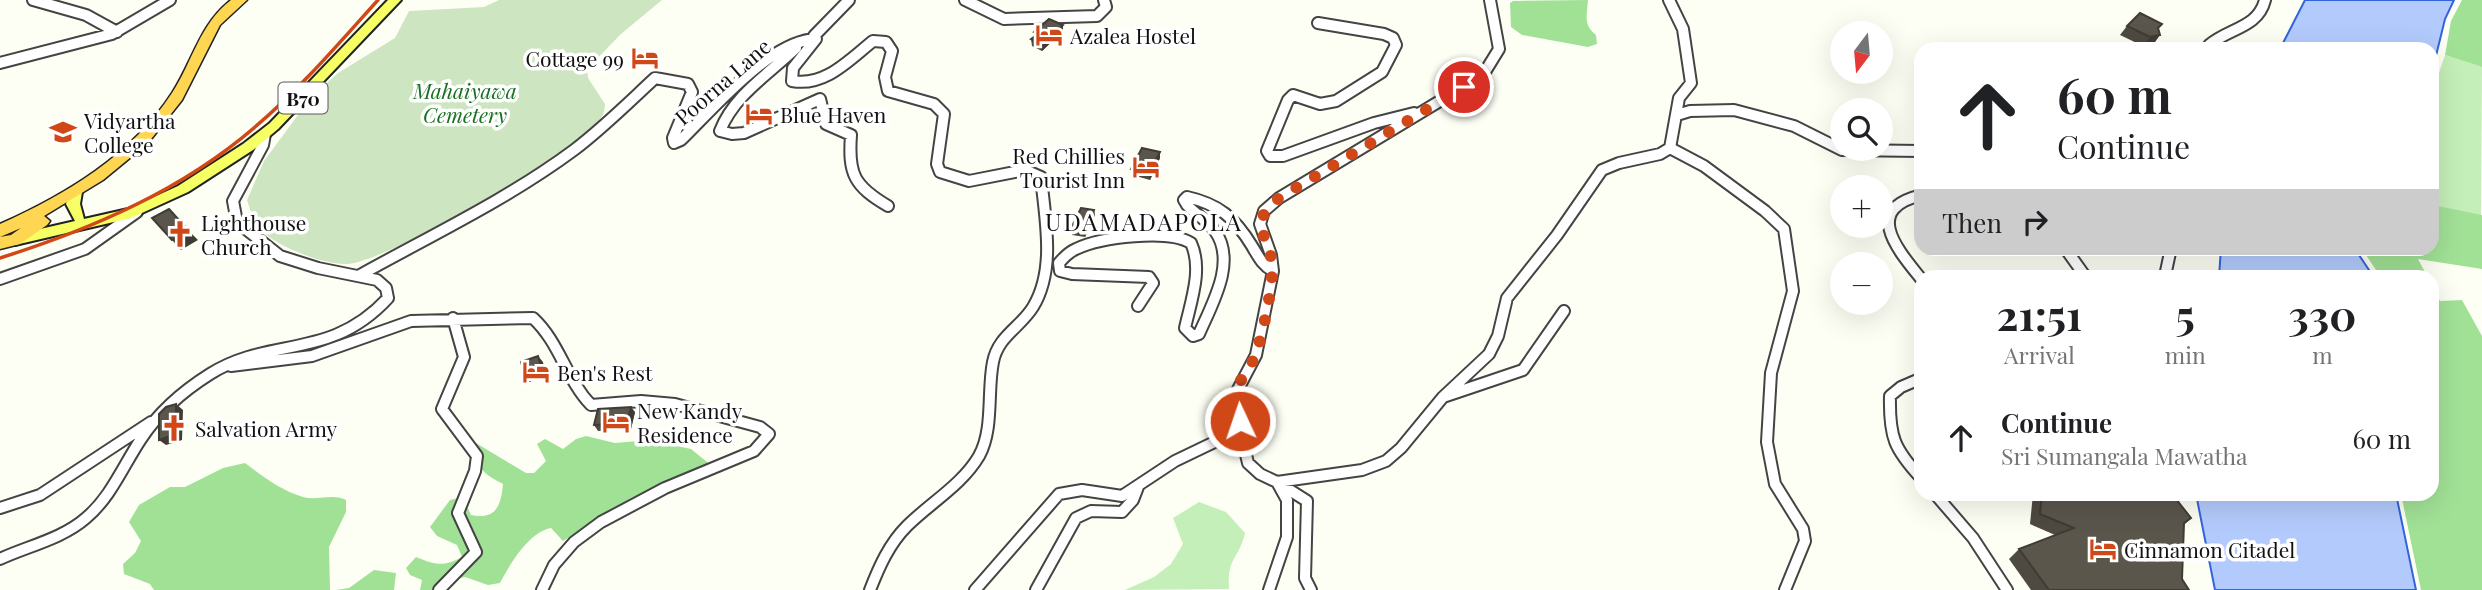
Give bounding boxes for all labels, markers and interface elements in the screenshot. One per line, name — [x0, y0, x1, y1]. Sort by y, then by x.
hotel icon: Azalea Hostel — [1034, 20, 1064, 50]
place label: Azalea Hostel — [1069, 21, 1196, 49]
north arrow — [1830, 21, 1894, 84]
map controls — [1830, 21, 1893, 315]
street label: Poorna Lane — [668, 32, 776, 130]
hotel icon: Cottage 99 — [630, 43, 660, 73]
place label: Cottage 99 — [525, 44, 624, 72]
pin — [1434, 57, 1494, 117]
text: 60 m — [2057, 61, 2172, 126]
icon: arrive — [1445, 68, 1483, 106]
icon: ahead — [1942, 70, 2033, 161]
park label: Mahaiyawa Cemetery — [412, 76, 517, 128]
road number: B70 — [278, 82, 328, 114]
button: search — [1830, 98, 1893, 161]
hotel icon: Blue Haven — [744, 99, 774, 129]
place label: Blue Haven — [780, 100, 887, 128]
place label: Vidyartha College — [83, 106, 176, 158]
school or university icon: Vidyartha College — [48, 117, 78, 147]
text: Continue — [2057, 124, 2190, 167]
place label: Red Chillies Tourist Inn — [1012, 141, 1125, 193]
hotel icon: Red Chillies Tourist Inn — [1131, 152, 1161, 182]
button: + — [1830, 175, 1893, 238]
icon: right — [2016, 203, 2054, 241]
district label: UDAMADAPOLA — [1045, 205, 1243, 237]
text: Then — [1942, 205, 2002, 240]
place label: Lighthouse Church — [201, 208, 306, 260]
church icon: Lighthouse Church — [165, 219, 195, 249]
button: − — [1830, 252, 1893, 315]
text: 21:51 — [1997, 286, 2082, 342]
text: 5 — [2176, 286, 2195, 342]
text: 330 — [2288, 286, 2356, 342]
text: Arrival — [2004, 339, 2075, 370]
text: min — [2165, 339, 2206, 370]
text: m — [2312, 339, 2333, 370]
hotel icon: Ben's Rest — [521, 357, 551, 387]
place label: Ben's Rest — [557, 358, 653, 386]
position arrow — [1203, 384, 1277, 458]
place label: New Kandy Residence — [637, 396, 743, 448]
text: Continue — [2001, 405, 2112, 440]
hotel icon: New Kandy Residence — [601, 407, 631, 437]
church icon: Salvation Army — [159, 413, 189, 443]
place label: Salvation Army — [195, 414, 338, 442]
icon: ahead — [1942, 419, 1980, 457]
text: 60 m — [2352, 421, 2411, 456]
text: Sri Sumangala Mawatha — [2001, 440, 2248, 471]
hotel icon: Cinnamon Citadel — [2088, 534, 2118, 564]
place label: Cinnamon Citadel — [2124, 535, 2295, 563]

